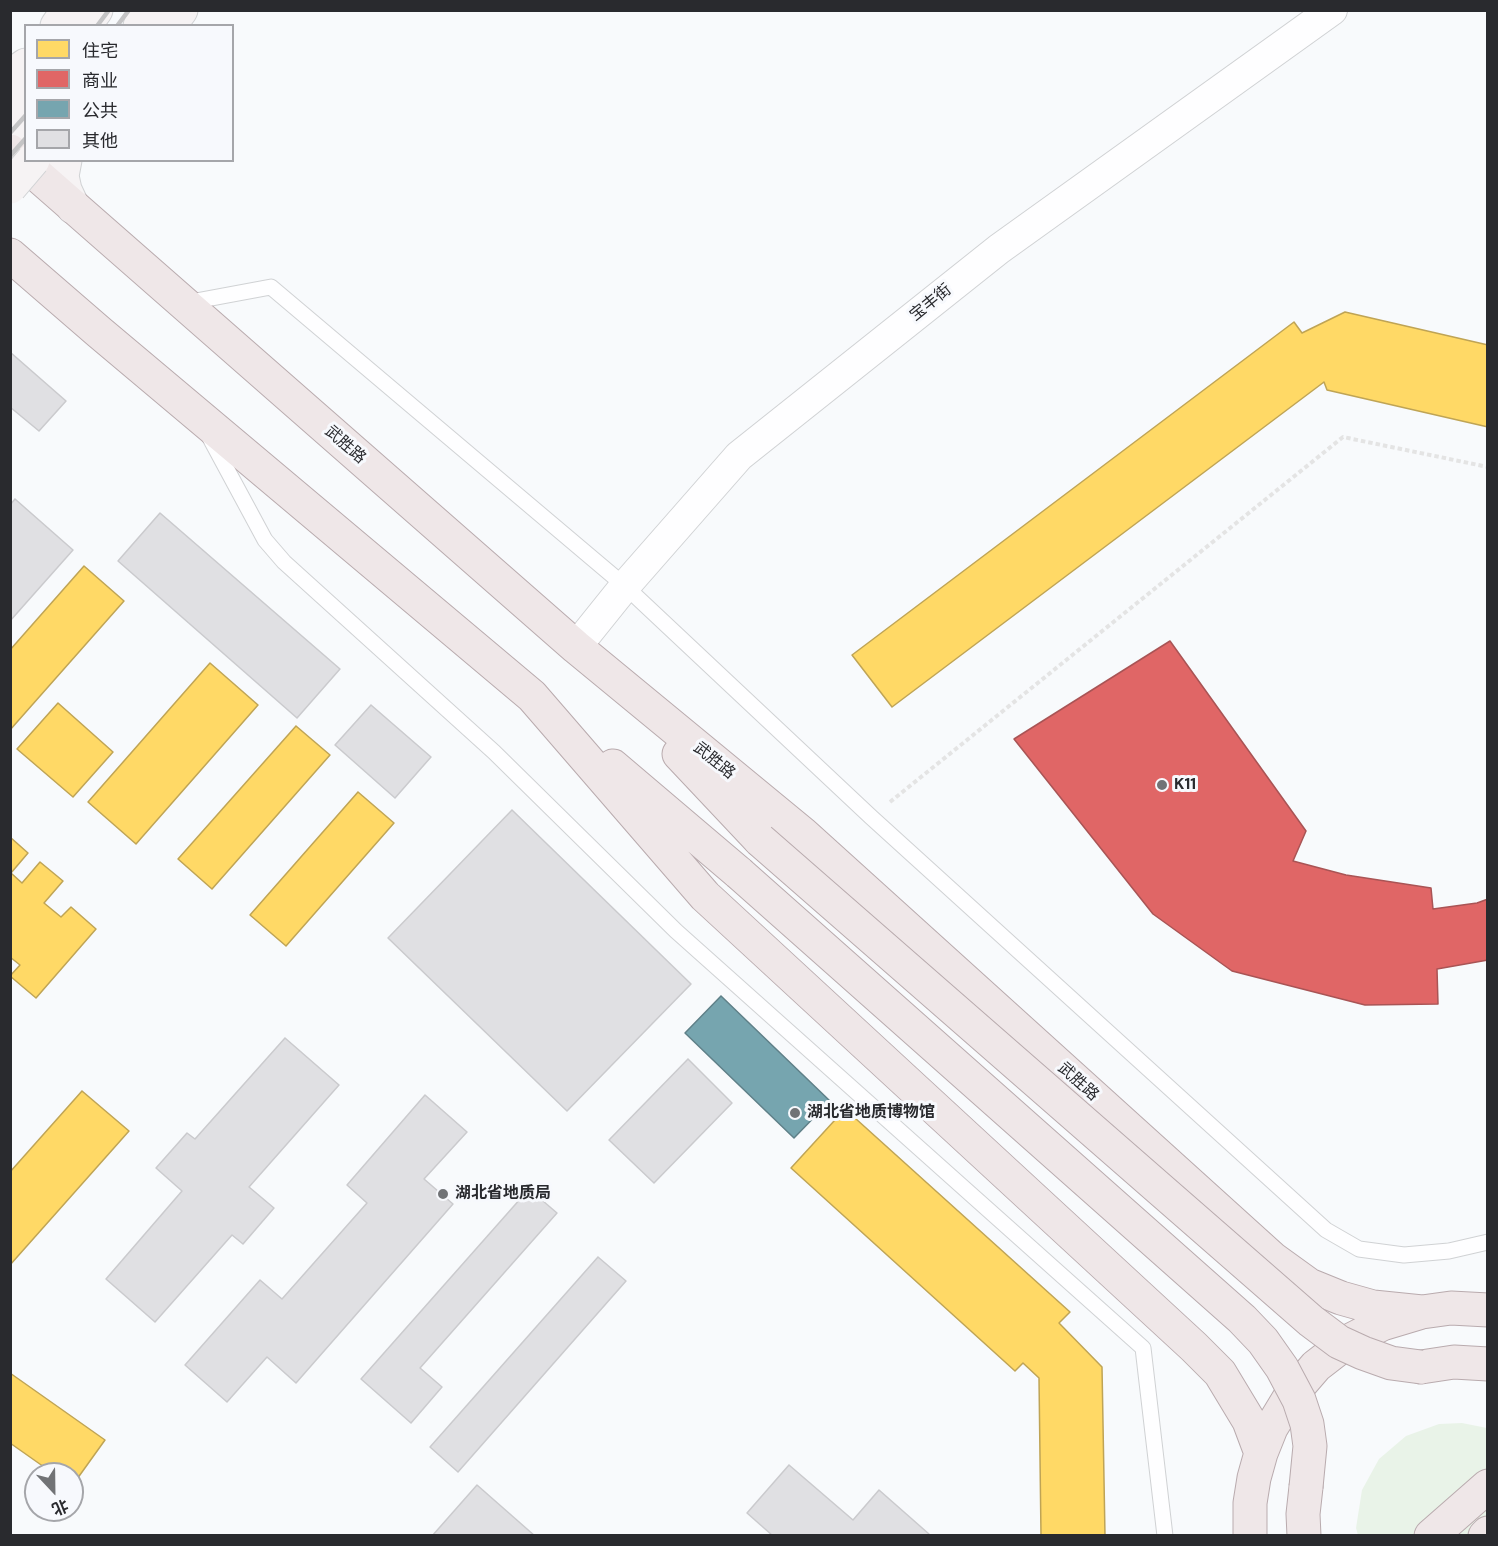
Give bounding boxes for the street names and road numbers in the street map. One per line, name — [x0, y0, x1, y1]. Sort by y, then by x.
street label: 宝丰街 — [906, 280, 956, 326]
street label: 武胜路 — [321, 422, 369, 468]
street label: 武胜路 — [689, 738, 739, 784]
street label: 武胜路 — [1054, 1059, 1102, 1105]

